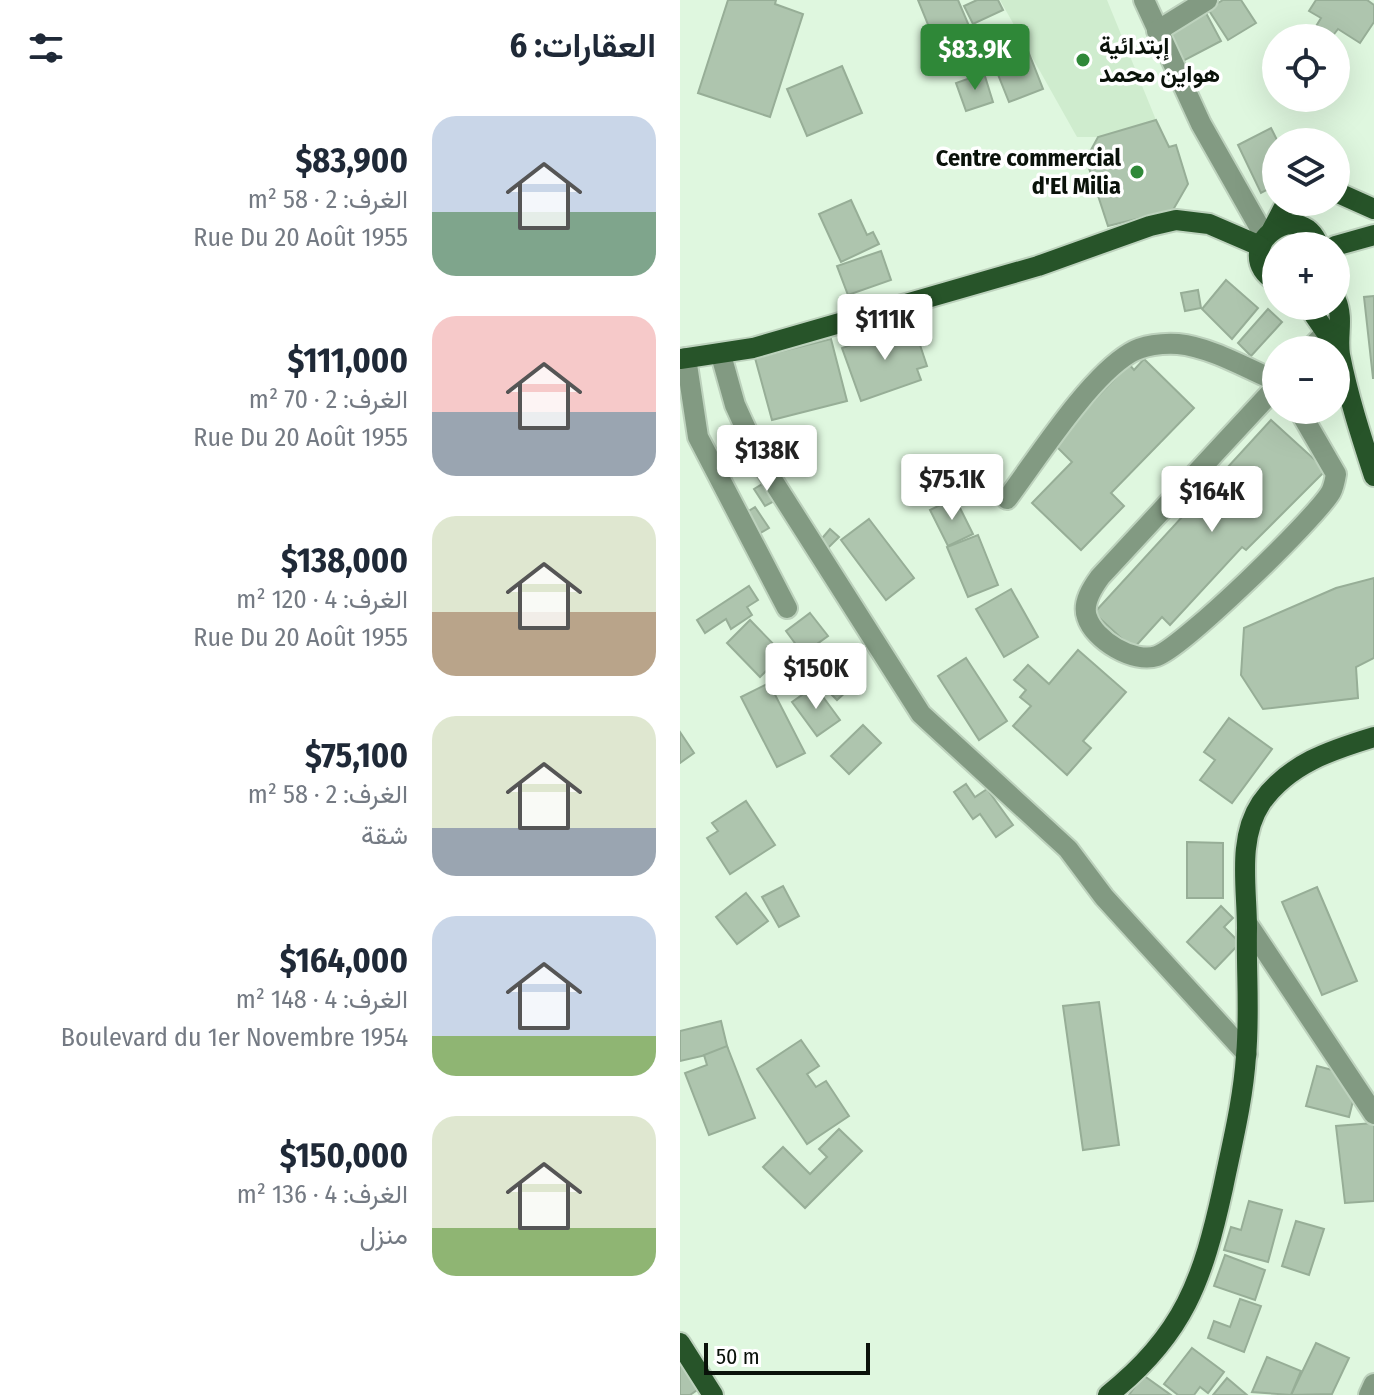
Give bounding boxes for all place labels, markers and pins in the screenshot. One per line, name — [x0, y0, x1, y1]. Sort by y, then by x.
pin: $83.9K — [910, 24, 1040, 92]
place label: إبتدائية هواين محمد — [1099, 32, 1220, 89]
marker: إبتدائية هواين محمد — [1074, 51, 1092, 69]
place label: Centre commercial d'El Milia — [936, 144, 1121, 200]
marker: Centre commercial d'El Milia — [1128, 163, 1146, 181]
pin: $111K — [829, 294, 941, 362]
pin: $138K — [711, 425, 823, 493]
pin: $75.1K — [887, 454, 1017, 522]
pin: $164K — [1156, 466, 1268, 534]
pin: $150K — [760, 643, 872, 711]

